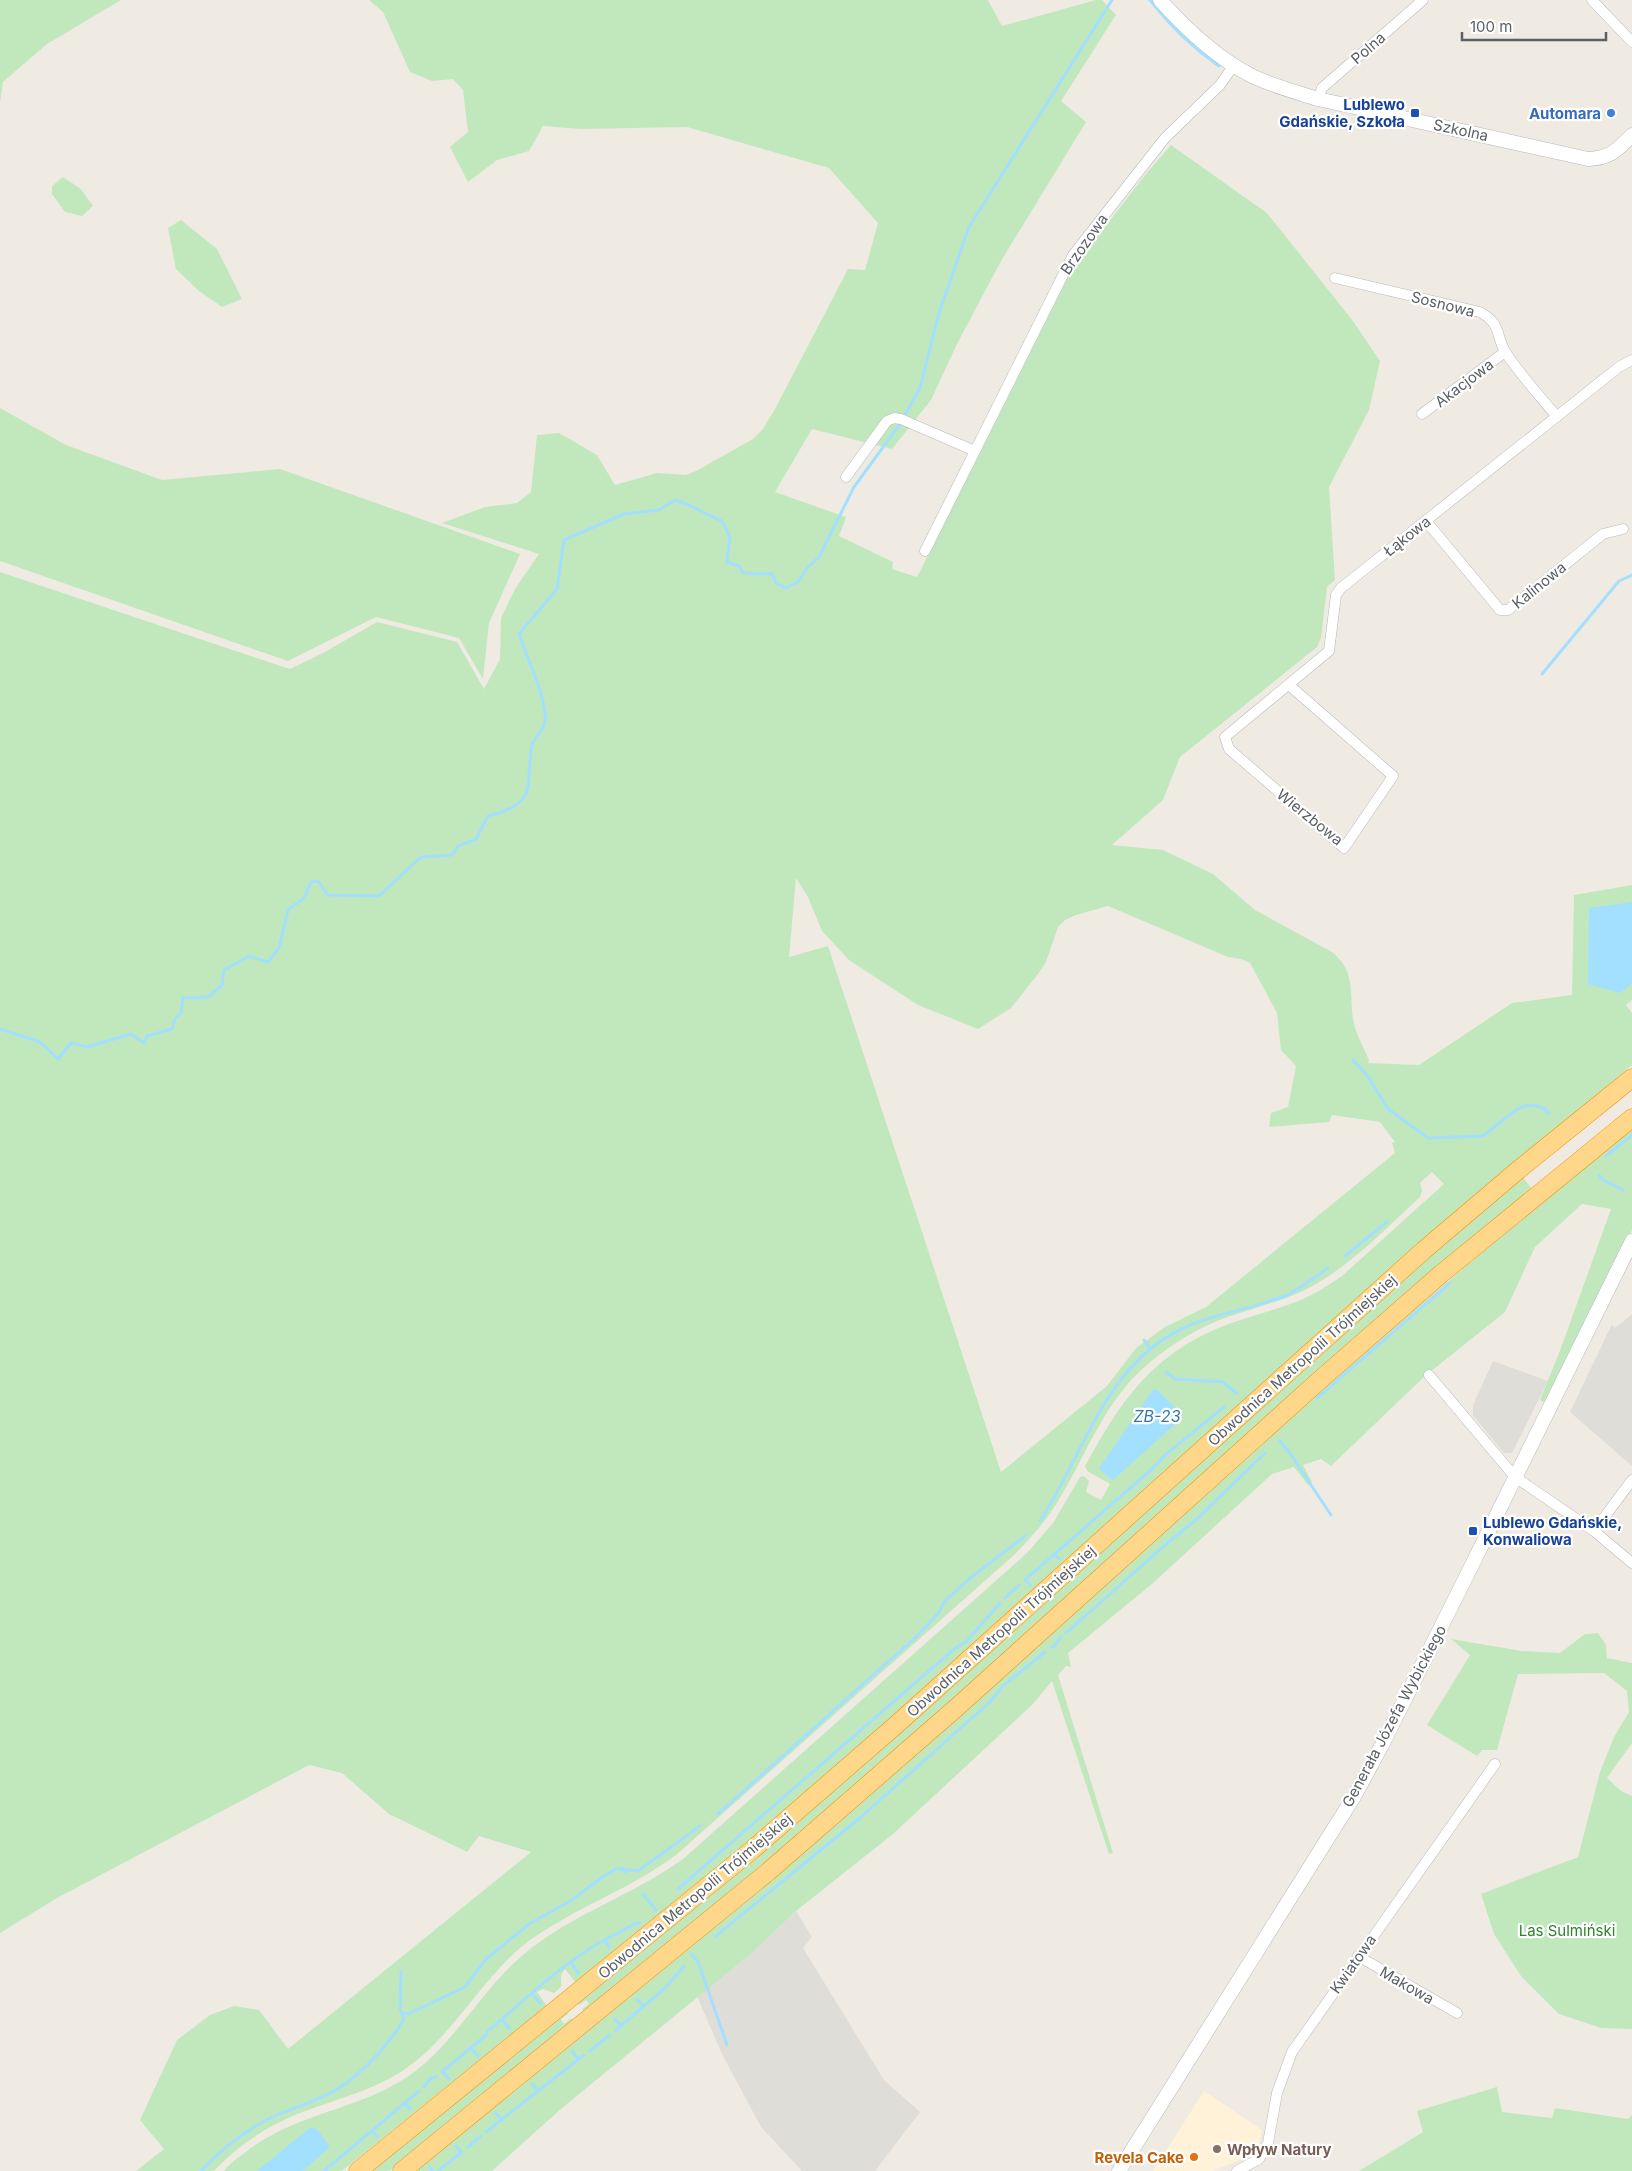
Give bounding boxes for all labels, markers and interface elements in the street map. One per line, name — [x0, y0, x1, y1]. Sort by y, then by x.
scale bar — [1462, 10, 1606, 42]
text: 100 m — [1470, 17, 1512, 36]
street label: Polna — [1347, 28, 1389, 68]
place label: Lublewo Gdańskie, Szkoła — [1279, 95, 1405, 131]
place label: Automara — [1529, 104, 1601, 123]
marker: Lublewo Gdańskie, Szkoła — [1409, 107, 1421, 119]
marker: Automara — [1605, 107, 1617, 119]
street label: Szkolna — [1432, 115, 1490, 145]
street label: Brzozowa — [1056, 210, 1112, 278]
street label: Sosnowa — [1409, 287, 1477, 321]
street label: Akacjowa — [1431, 355, 1497, 411]
street label: Łąkowa — [1380, 512, 1434, 560]
street label: Kalinowa — [1508, 557, 1570, 613]
street label: Wierzbowa — [1273, 785, 1347, 849]
street label: Obwodnica Metropolii Trójmiejskiej — [1204, 1270, 1400, 1450]
water label: ZB-23 — [1133, 1406, 1181, 1426]
place label: Lublewo Gdańskie, Konwaliowa — [1483, 1513, 1622, 1549]
marker: Lublewo Gdańskie, Konwaliowa — [1467, 1525, 1479, 1537]
street label: Obwodnica Metropolii Trójmiejskiej — [903, 1541, 1099, 1721]
street label: Generała Józefa Wybickiego — [1338, 1622, 1450, 1810]
street label: Obwodnica Metropolii Trójmiejskiej — [594, 1809, 796, 1983]
park label: Las Sulmiński — [1519, 1921, 1615, 1940]
street label: Kwiatowa — [1326, 1931, 1380, 1997]
street label: Makowa — [1377, 1962, 1437, 2008]
place label: Wpływ Natury — [1227, 2140, 1331, 2159]
marker: Wpływ Natury — [1211, 2143, 1223, 2155]
place label: Revela Cake — [1095, 2148, 1184, 2167]
marker: Revela Cake — [1188, 2151, 1200, 2163]

